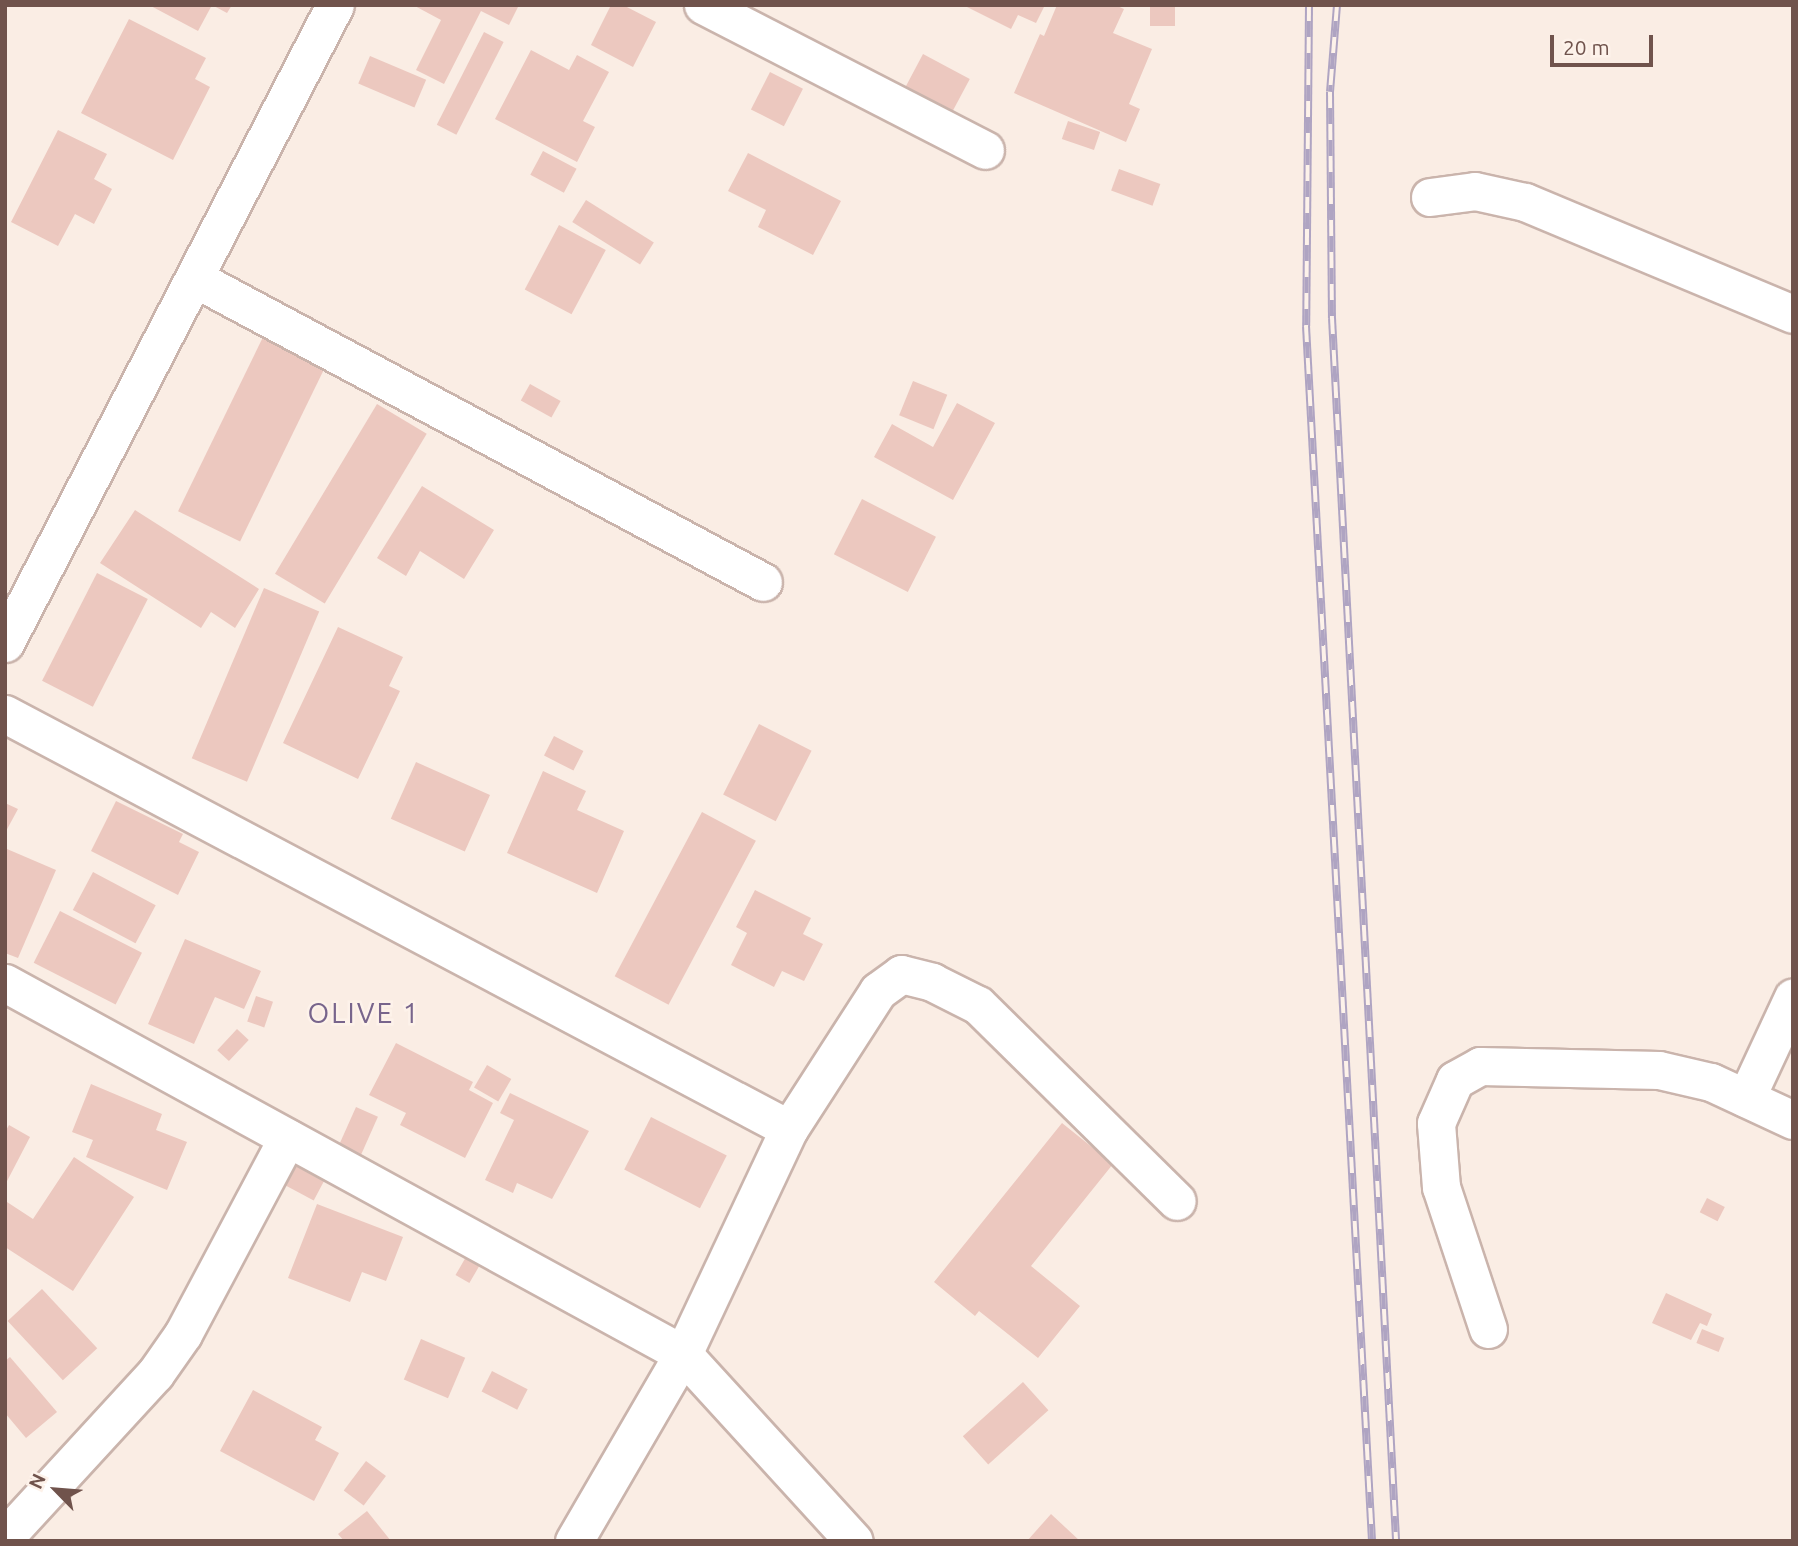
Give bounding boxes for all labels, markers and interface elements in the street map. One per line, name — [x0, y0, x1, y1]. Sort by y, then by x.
scale bar — [1553, 21, 1656, 65]
text: 20 m — [1563, 35, 1610, 59]
district label: OLIVE 1 — [308, 996, 420, 1030]
north arrow — [21, 1455, 91, 1525]
text: N — [24, 1470, 50, 1492]

